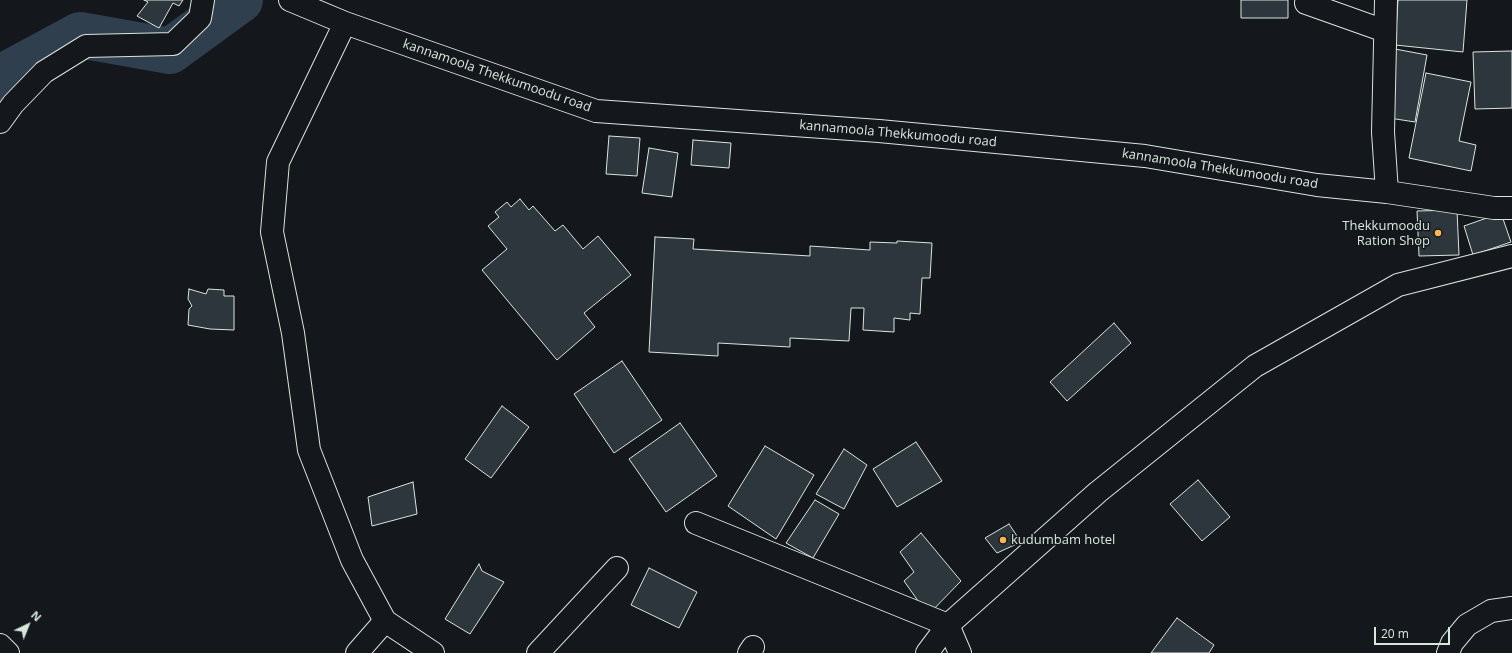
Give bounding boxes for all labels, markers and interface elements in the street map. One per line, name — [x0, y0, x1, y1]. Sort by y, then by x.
street label: kannamoola Thekkumoodu road — [401, 36, 593, 116]
street label: kannamoola Thekkumoodu road — [799, 118, 997, 150]
street label: kannamoola Thekkumoodu road — [1121, 146, 1319, 192]
place label: Thekkumoodu Ration Shop — [1342, 218, 1430, 249]
marker: Thekkumoodu Ration Shop — [1433, 228, 1443, 238]
place label: kudumbam hotel — [1011, 532, 1115, 548]
marker: kudumbam hotel — [998, 535, 1008, 545]
north arrow — [8, 605, 48, 645]
text: N — [28, 607, 45, 624]
scale bar — [1376, 619, 1452, 645]
text: 20 m — [1381, 625, 1409, 642]

